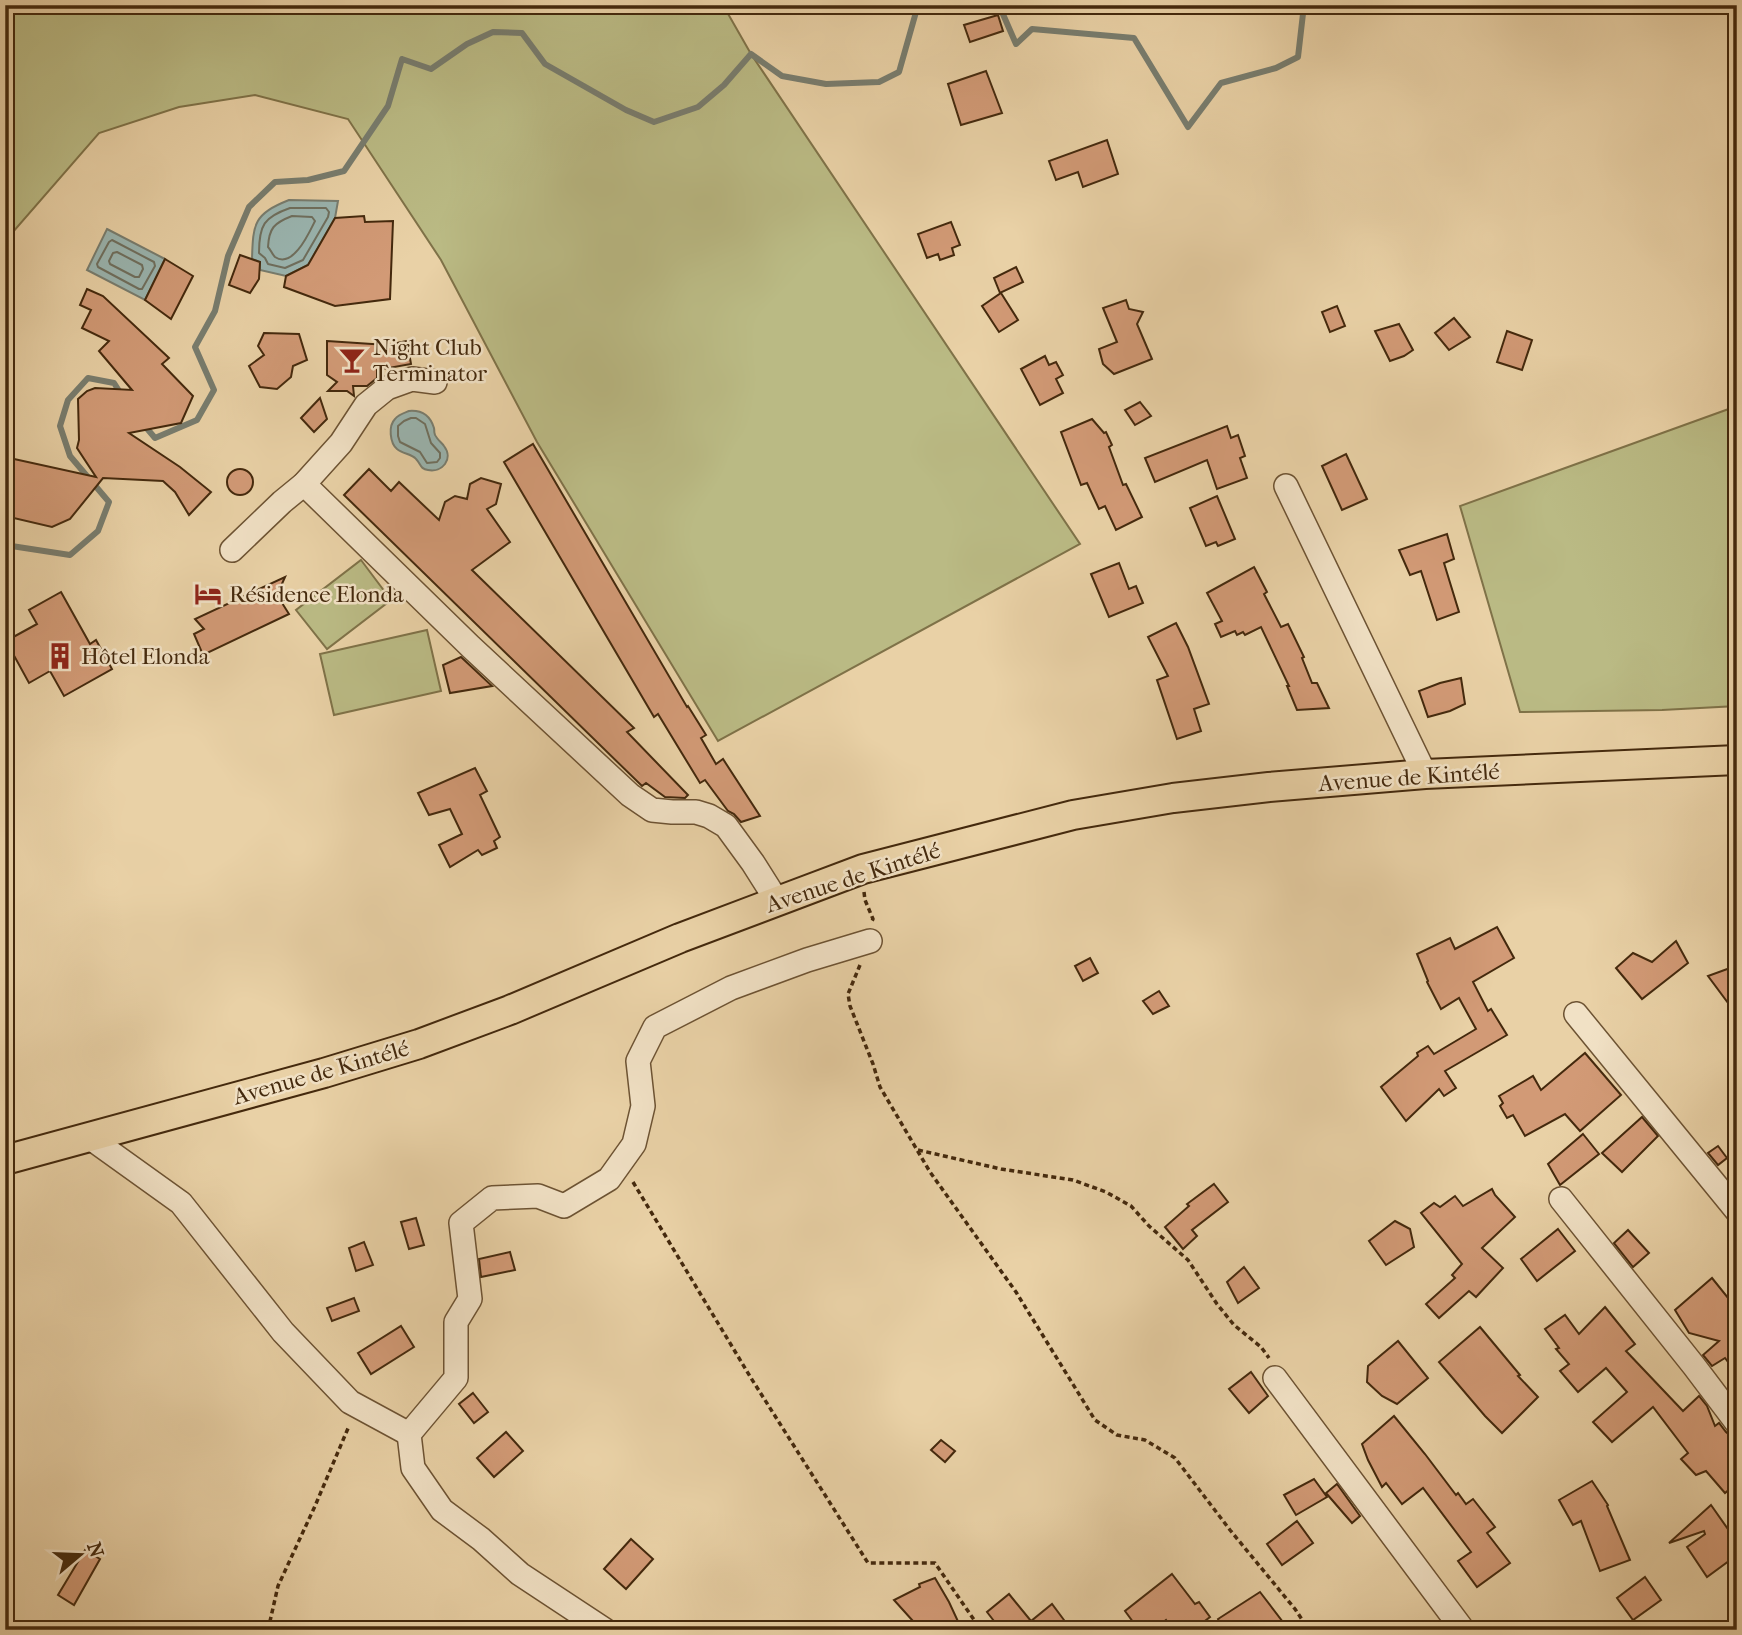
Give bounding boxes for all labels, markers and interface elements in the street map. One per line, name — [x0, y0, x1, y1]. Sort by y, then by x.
place label: Night Club Terminator — [373, 334, 487, 387]
bar icon: Night Club Terminator — [337, 345, 367, 375]
hotel icon: Résidence Elonda — [193, 579, 223, 609]
place label: Résidence Elonda — [229, 581, 404, 608]
building icon: Hôtel Elonda — [45, 641, 75, 671]
place label: Hôtel Elonda — [81, 643, 210, 670]
street label: Avenue de Kintélé — [1316, 758, 1501, 797]
street label: Avenue de Kintélé — [762, 837, 944, 919]
street label: Avenue de Kintélé — [229, 1034, 412, 1111]
north arrow — [46, 1520, 116, 1590]
text: N — [82, 1539, 108, 1561]

